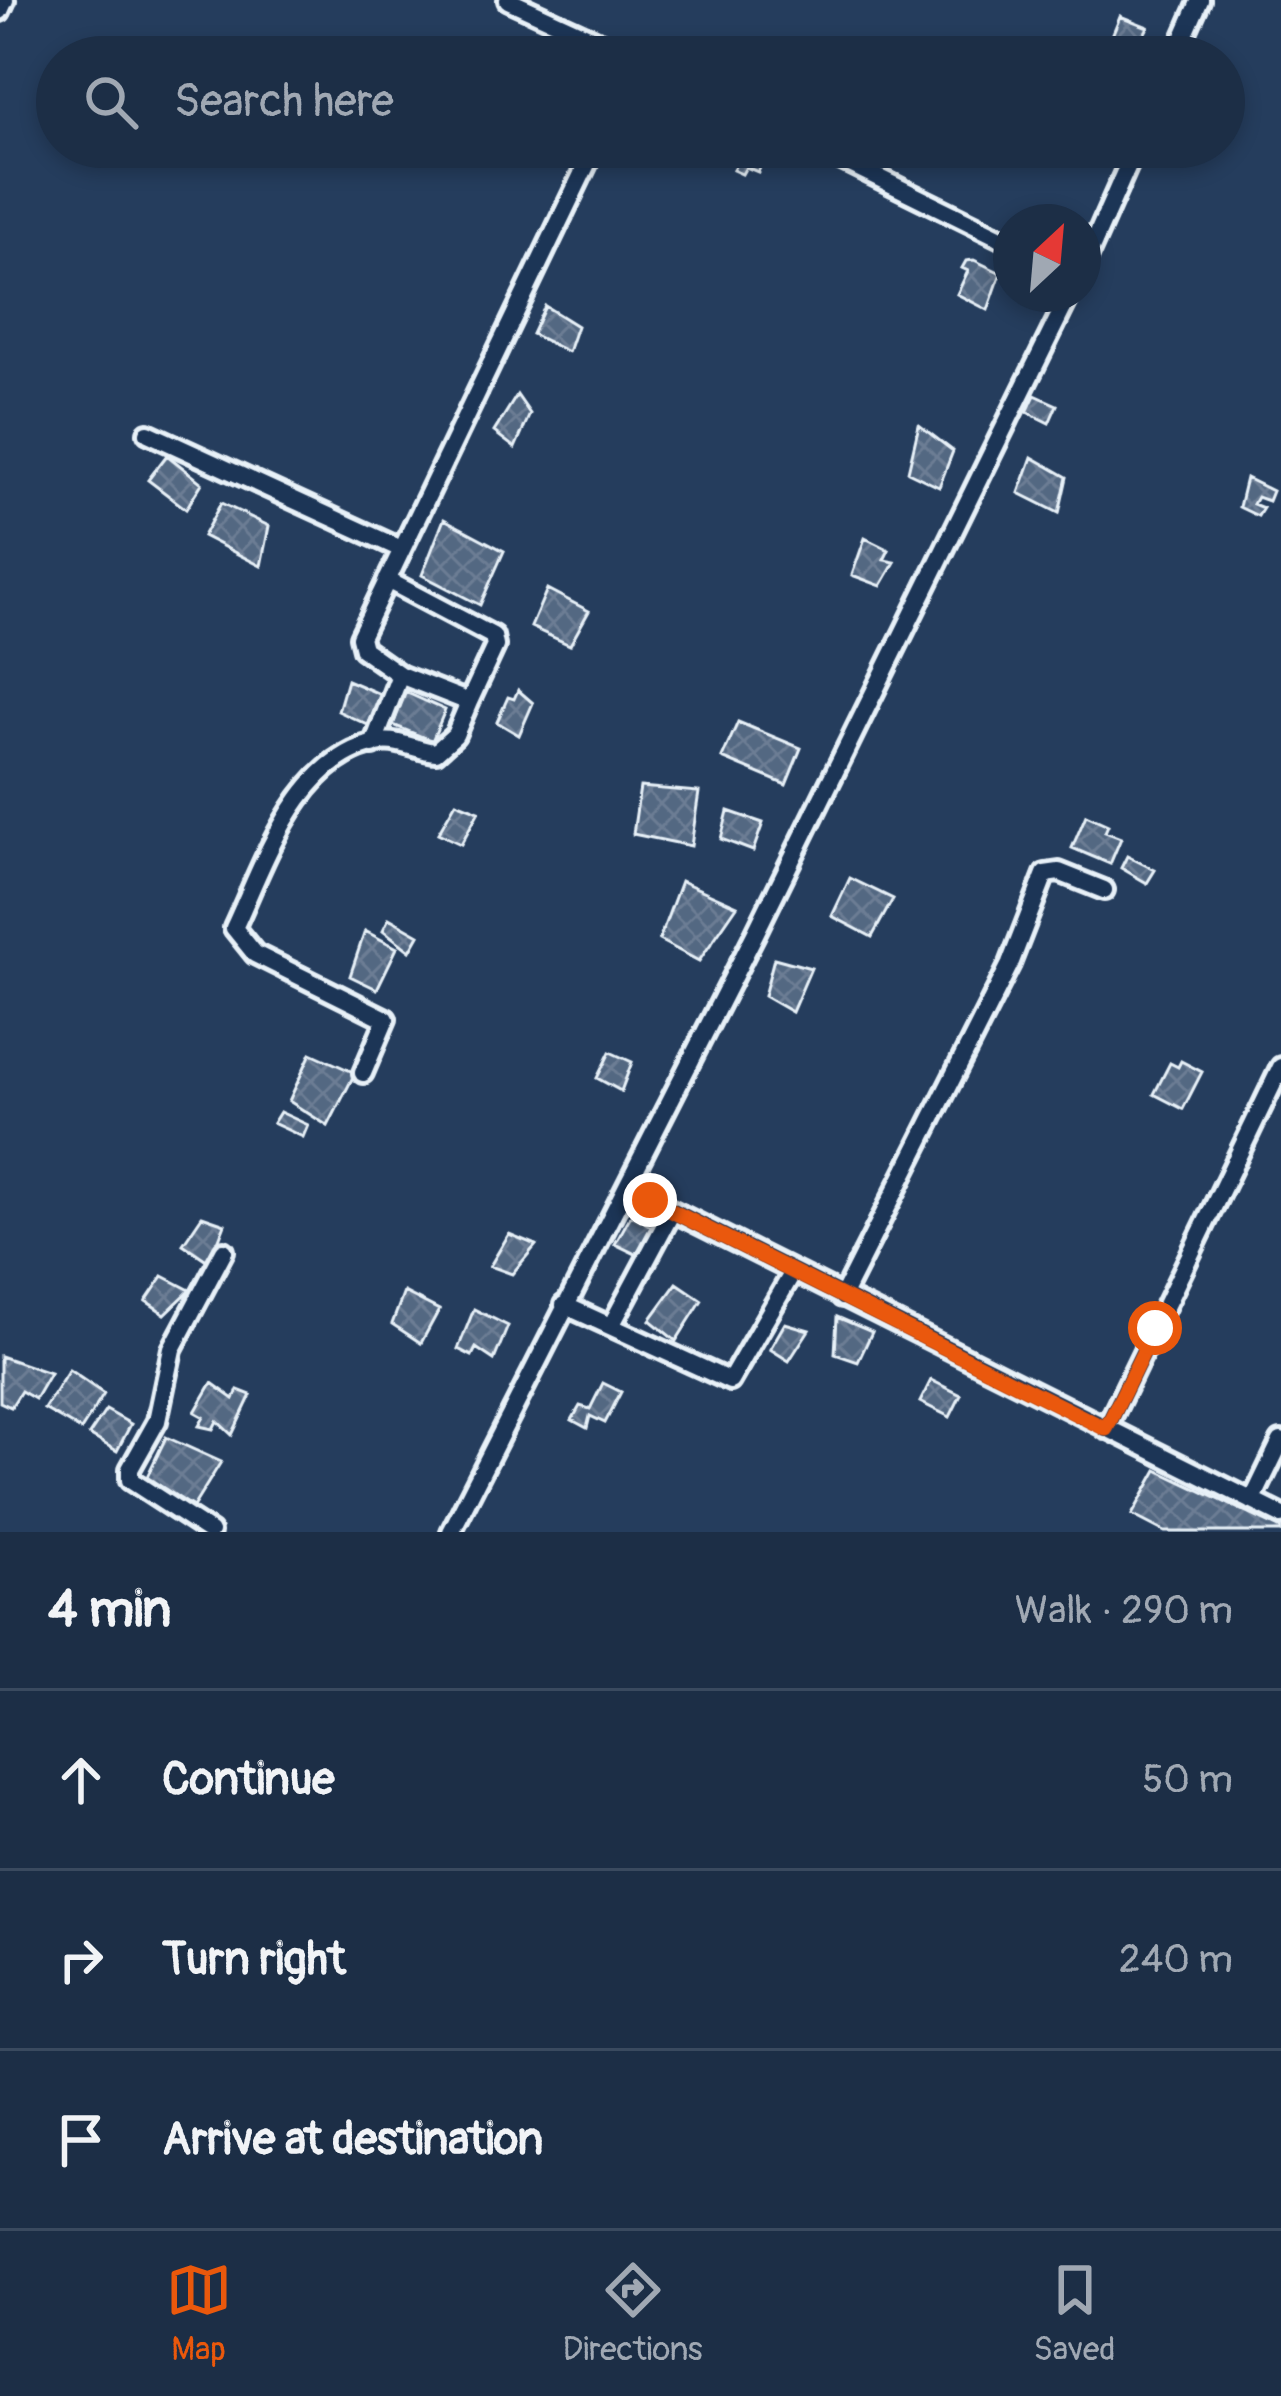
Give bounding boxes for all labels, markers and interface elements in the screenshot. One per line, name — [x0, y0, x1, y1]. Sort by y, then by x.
search box — [36, 36, 1245, 168]
icon: search — [78, 69, 144, 135]
text: Search here — [174, 74, 394, 130]
north arrow — [993, 204, 1101, 312]
route end — [623, 1173, 677, 1227]
route start — [1128, 1301, 1182, 1355]
text: 4 min — [48, 1578, 171, 1642]
text: Walk · 290 m — [1015, 1586, 1233, 1635]
icon: ahead — [48, 1747, 114, 1813]
text: Continue — [162, 1752, 335, 1808]
text: 50 m — [1142, 1755, 1233, 1804]
icon: right — [48, 1927, 114, 1993]
text: Turn right — [162, 1932, 346, 1988]
text: 240 m — [1119, 1935, 1233, 1984]
icon: arrive — [48, 2107, 114, 2173]
text: Arrive at destination — [162, 2112, 543, 2168]
tab: Map — [166, 2257, 232, 2370]
tab: Directions — [563, 2257, 703, 2370]
tab: Saved — [1034, 2257, 1115, 2370]

